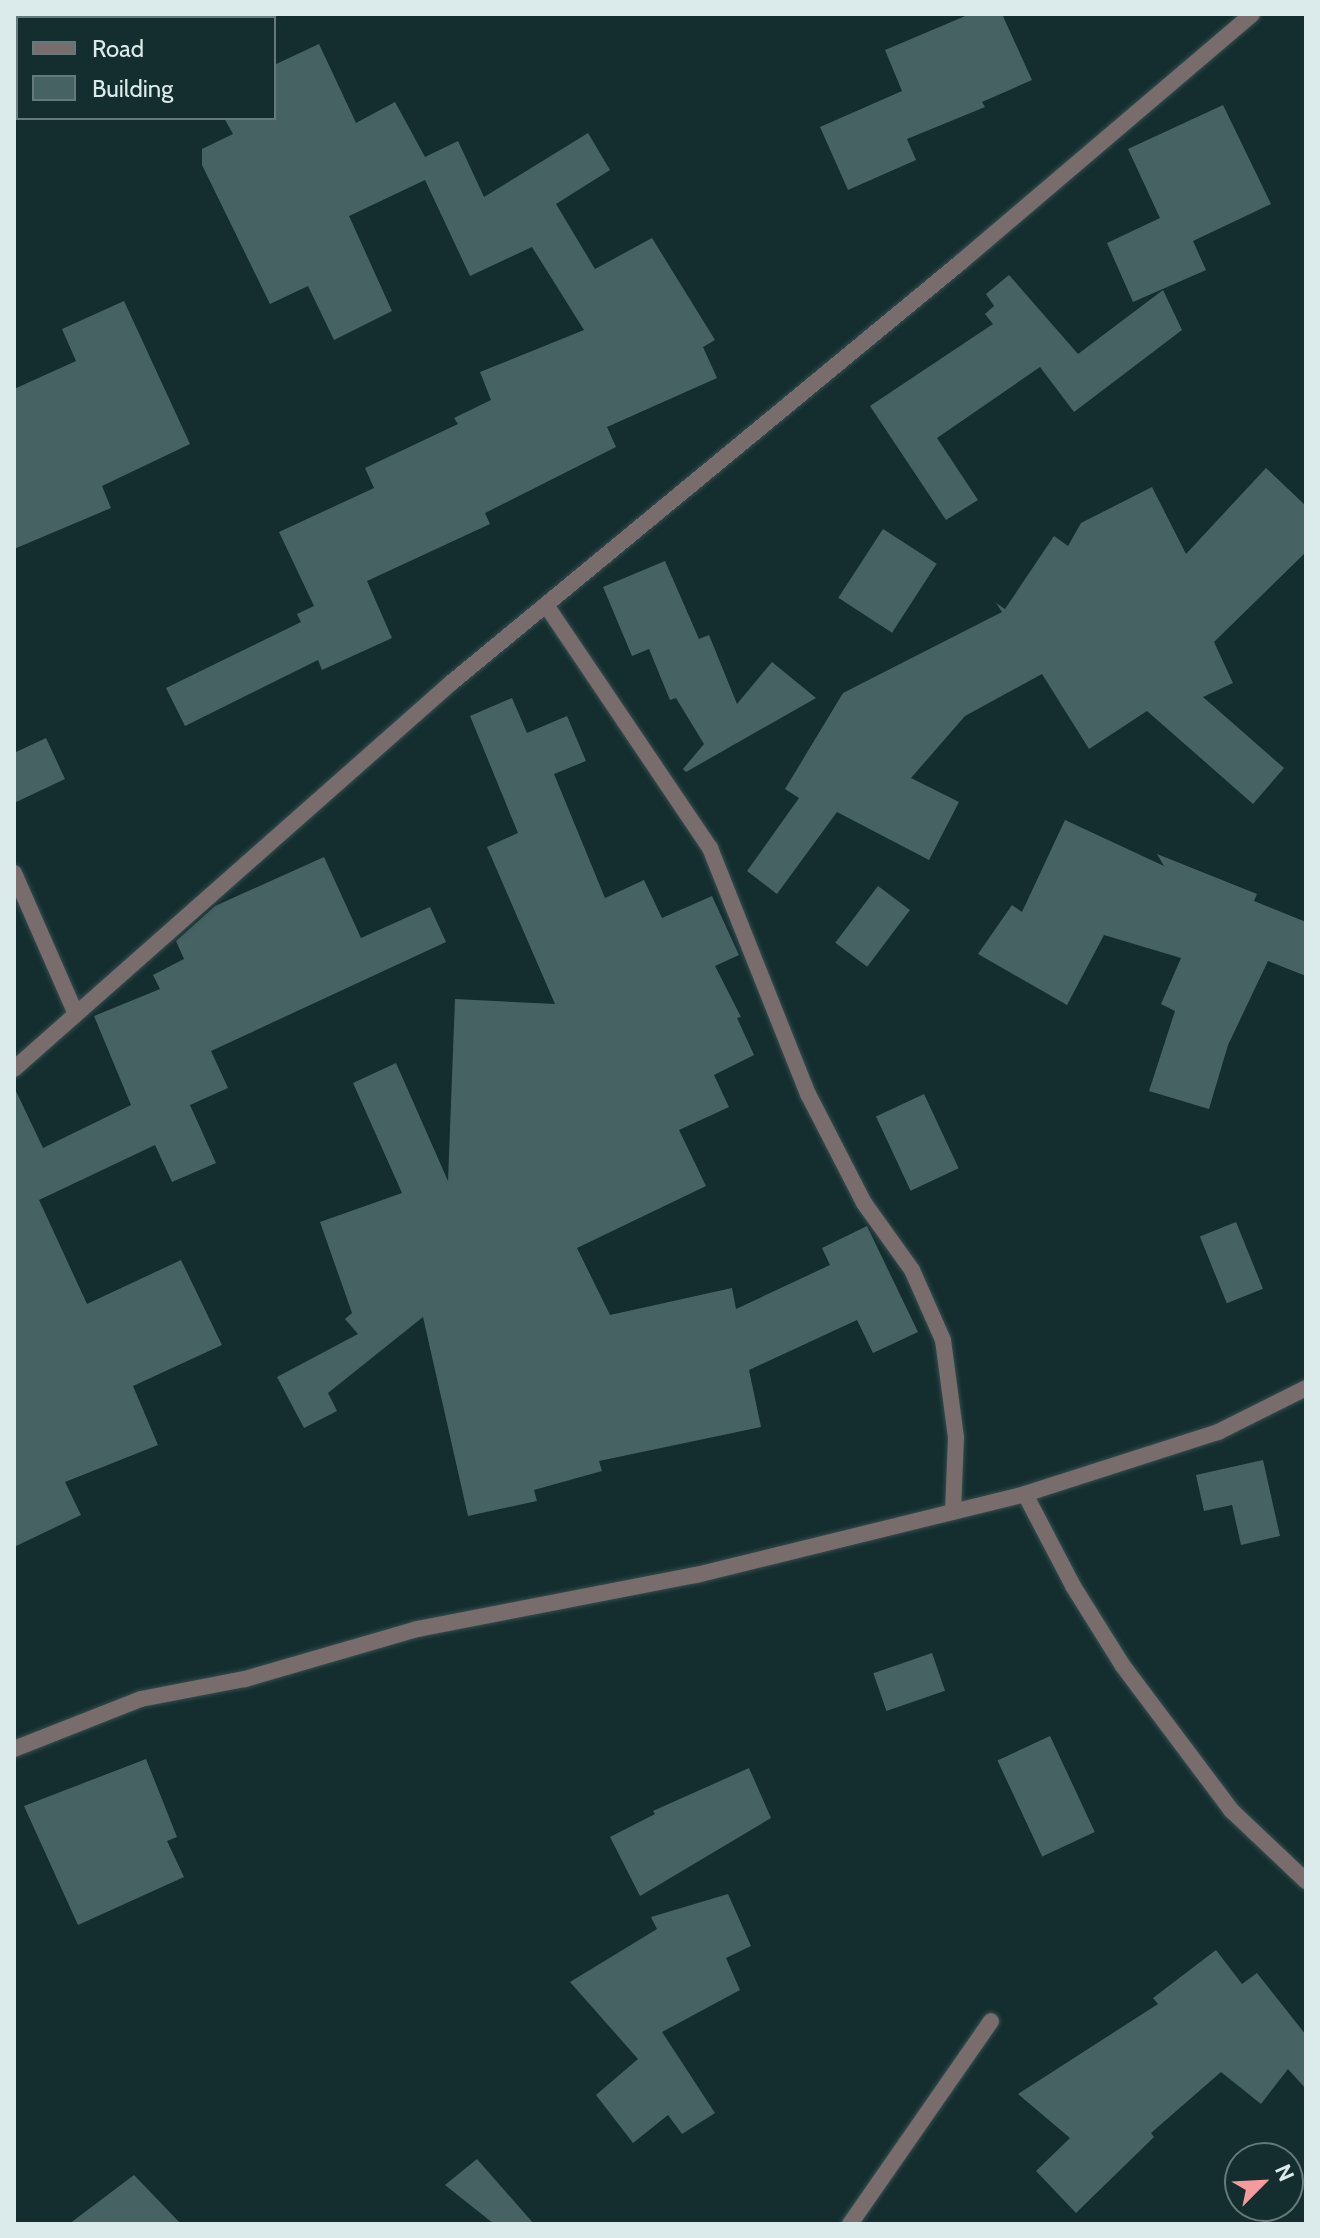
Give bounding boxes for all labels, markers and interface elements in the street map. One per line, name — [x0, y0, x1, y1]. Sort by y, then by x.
legend — [16, 16, 276, 120]
text: Road — [92, 34, 144, 63]
text: Building — [92, 74, 173, 103]
north arrow — [1224, 2142, 1304, 2222]
text: N — [1269, 2160, 1300, 2185]

